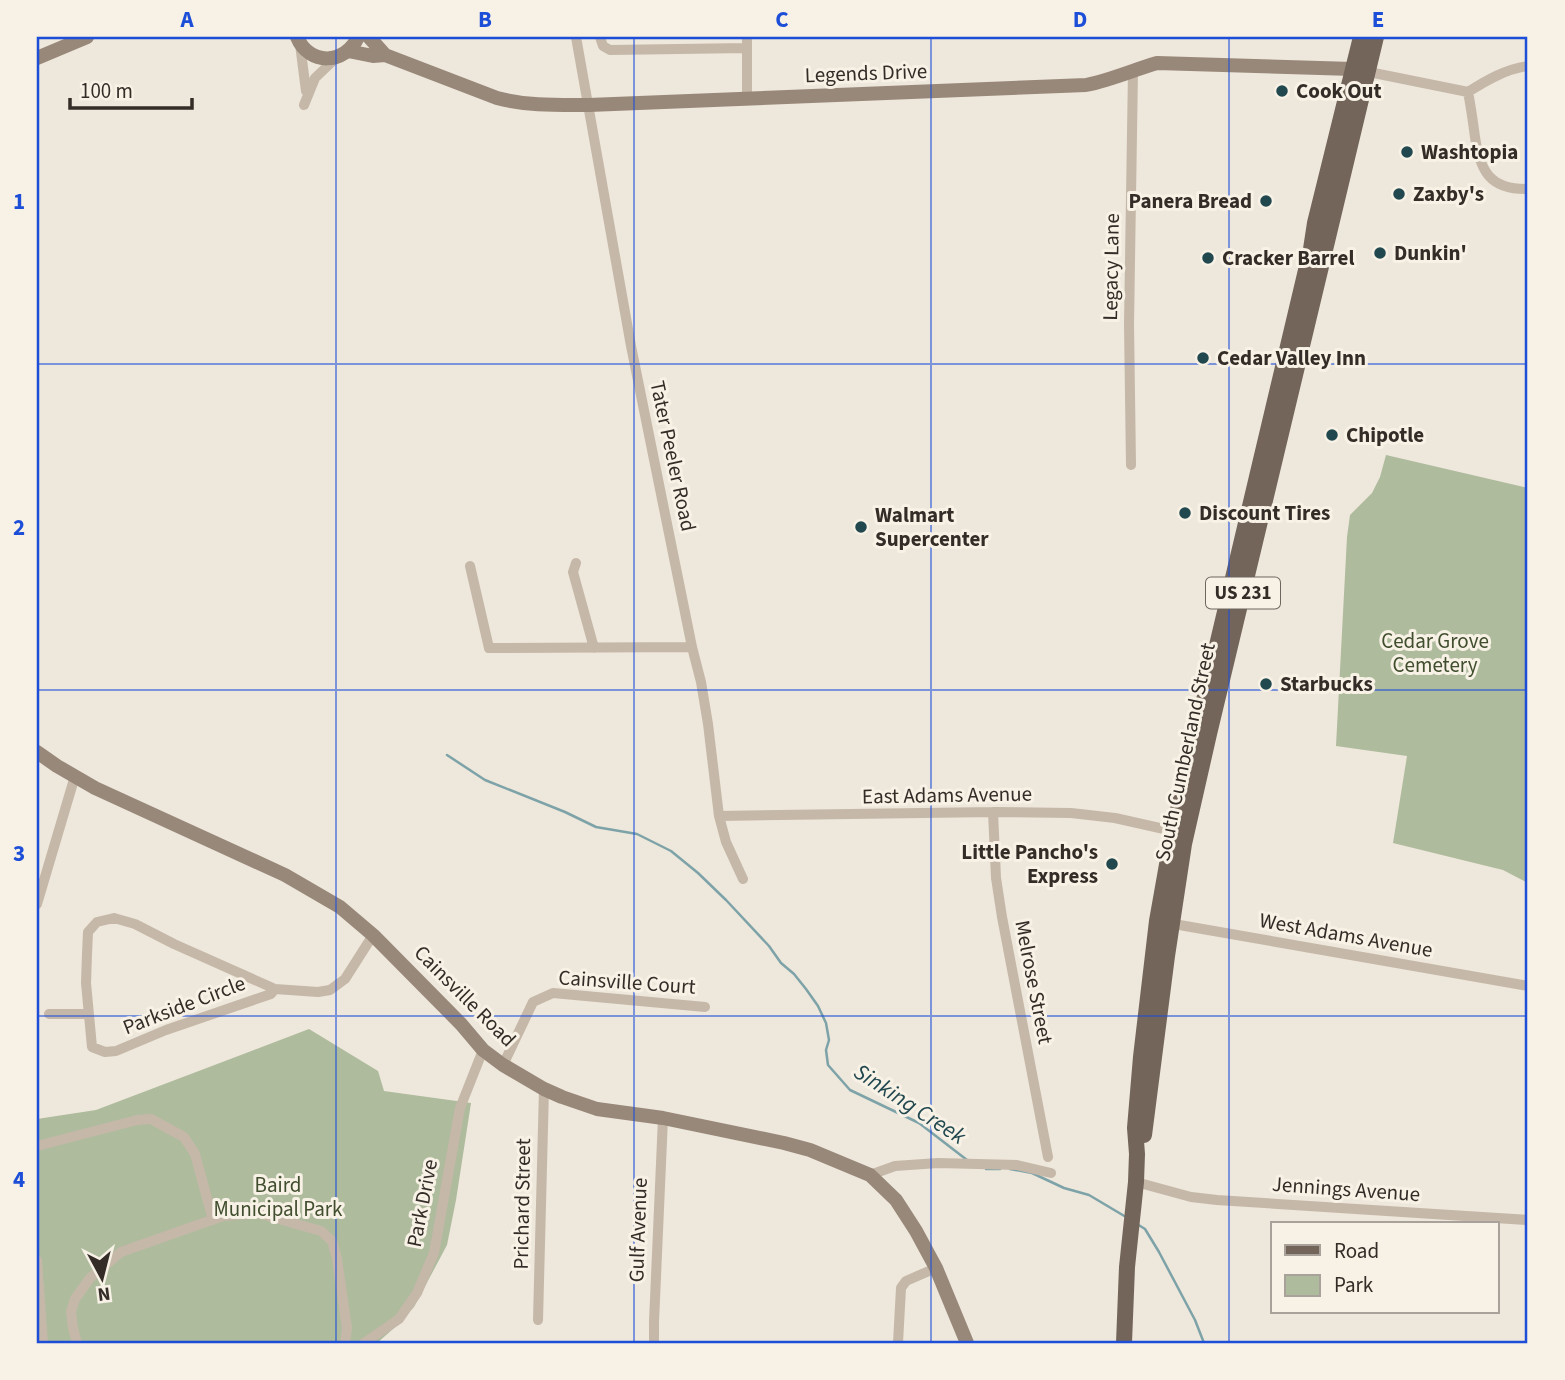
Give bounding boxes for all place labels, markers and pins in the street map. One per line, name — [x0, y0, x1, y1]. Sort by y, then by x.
place label: Cook Out — [1296, 76, 1382, 106]
marker: Cook Out — [1274, 83, 1290, 99]
place label: Washtopia — [1421, 137, 1518, 167]
marker: Washtopia — [1399, 144, 1415, 160]
place label: Zaxby's — [1413, 179, 1484, 209]
place label: Panera Bread — [1129, 186, 1252, 216]
marker: Zaxby's — [1391, 186, 1407, 202]
marker: Panera Bread — [1258, 193, 1274, 209]
place label: Dunkin' — [1394, 238, 1467, 268]
place label: Cracker Barrel — [1222, 243, 1354, 273]
marker: Dunkin' — [1372, 245, 1388, 261]
marker: Cracker Barrel — [1200, 250, 1216, 266]
place label: Cedar Valley Inn — [1217, 343, 1366, 373]
marker: Cedar Valley Inn — [1195, 350, 1211, 366]
place label: Chipotle — [1346, 420, 1424, 450]
marker: Chipotle — [1324, 427, 1340, 443]
place label: Discount Tires — [1199, 498, 1330, 528]
place label: Walmart Supercenter — [875, 500, 989, 554]
marker: Discount Tires — [1177, 505, 1193, 521]
marker: Walmart Supercenter — [853, 519, 869, 535]
place label: Starbucks — [1280, 669, 1373, 699]
marker: Starbucks — [1258, 676, 1274, 692]
place label: Little Pancho's Express — [961, 837, 1098, 891]
marker: Little Pancho's Express — [1104, 856, 1120, 872]

